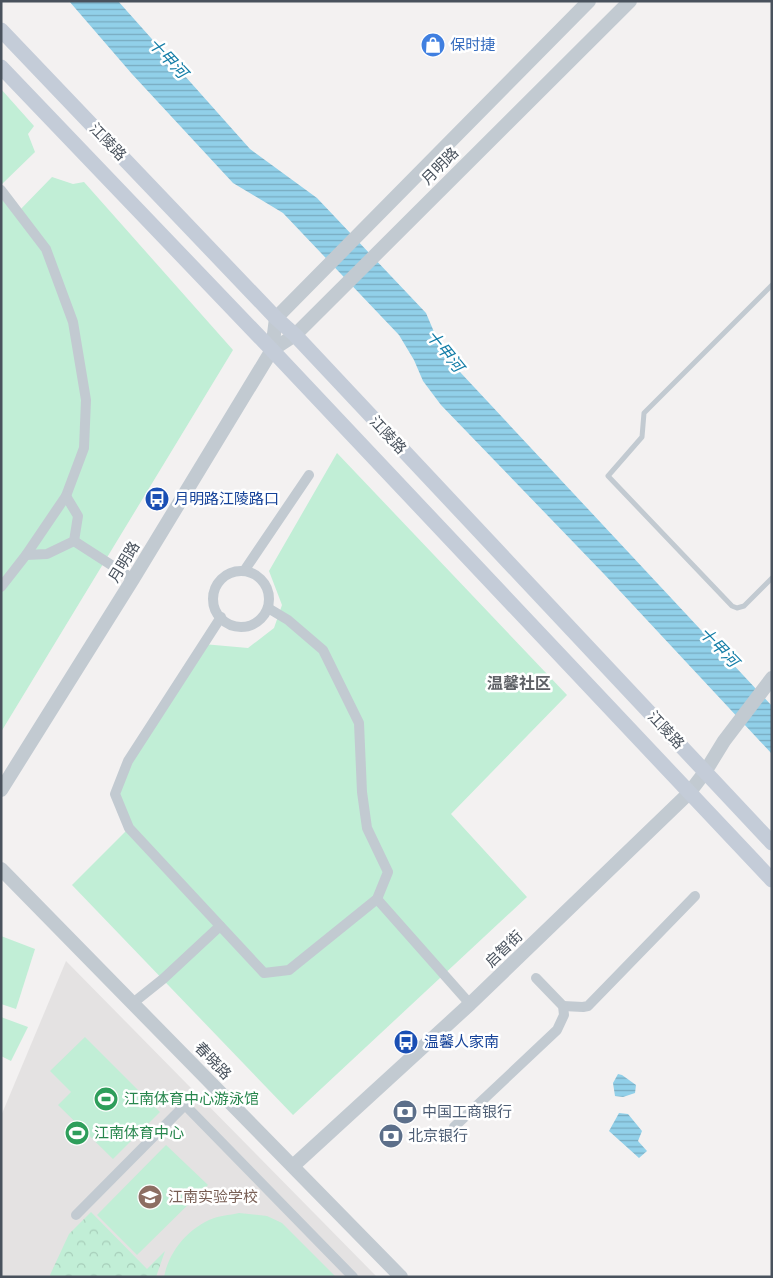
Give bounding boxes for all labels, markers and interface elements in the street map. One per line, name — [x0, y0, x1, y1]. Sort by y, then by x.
shop icon: 保时捷 — [420, 32, 446, 58]
water label: 十甲河 — [145, 34, 193, 84]
place label: 保时捷 — [450, 36, 495, 54]
street label: 江陵路 — [86, 120, 130, 164]
street label: 月明路 — [418, 144, 462, 188]
water label: 十甲河 — [423, 326, 469, 378]
street label: 江陵路 — [366, 412, 410, 458]
bus stop icon: 月明路江陵路口 — [144, 486, 170, 512]
place label: 月明路江陵路口 — [174, 490, 279, 508]
street label: 月明路 — [105, 538, 143, 586]
water label: 十甲河 — [695, 623, 745, 673]
district label: 温馨社区 — [487, 674, 551, 693]
street label: 江陵路 — [644, 707, 688, 753]
street label: 启智街 — [482, 927, 526, 971]
bus stop icon: 温馨人家南 — [393, 1029, 419, 1055]
place label: 温馨人家南 — [424, 1033, 499, 1051]
street label: 春晓路 — [191, 1039, 235, 1083]
sports icon: 江南体育中心游泳馆 — [93, 1086, 119, 1112]
place label: 江南体育中心游泳馆 — [124, 1090, 259, 1108]
bank icon: 中国工商银行 — [392, 1099, 418, 1125]
place label: 中国工商银行 — [422, 1103, 512, 1121]
sports icon: 江南体育中心 — [64, 1120, 90, 1146]
bank icon: 北京银行 — [378, 1123, 404, 1149]
place label: 江南体育中心 — [94, 1124, 184, 1142]
place label: 北京银行 — [408, 1127, 468, 1145]
school or university icon: 江南实验学校 — [137, 1184, 163, 1210]
place label: 江南实验学校 — [168, 1188, 258, 1206]

